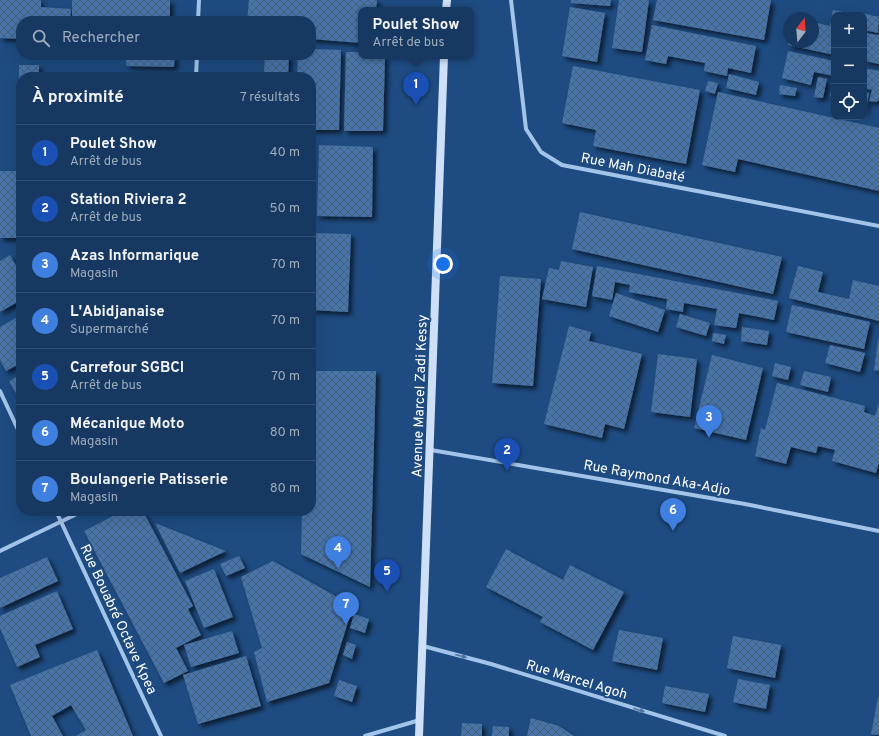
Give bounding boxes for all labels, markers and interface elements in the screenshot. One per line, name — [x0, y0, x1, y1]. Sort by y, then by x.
popup — [358, 7, 474, 59]
north arrow — [783, 12, 819, 48]
map controls — [831, 12, 867, 120]
button: + — [831, 12, 867, 48]
search box — [16, 16, 316, 60]
text: Poulet Show — [373, 16, 459, 35]
icon: search — [30, 27, 52, 49]
text: Rechercher — [62, 29, 140, 48]
text: Arrêt de bus — [373, 35, 445, 51]
button: − — [831, 48, 867, 84]
pin: 1 — [403, 72, 429, 105]
button: locate — [831, 84, 867, 120]
text: À proximité — [32, 87, 124, 109]
text: 7 résultats — [240, 90, 300, 106]
text: Poulet Show — [70, 135, 157, 154]
text: 1 — [42, 145, 48, 161]
text: 40 m — [270, 145, 300, 161]
street label: Rue Mah Diabaté — [579, 150, 686, 187]
text: Arrêt de bus — [70, 154, 142, 170]
text: Station Riviera 2 — [70, 191, 187, 210]
text: 2 — [41, 201, 49, 217]
text: 50 m — [270, 201, 300, 217]
text: Arrêt de bus — [70, 210, 142, 226]
text: Azas Informarique — [70, 247, 199, 266]
your location — [433, 254, 453, 274]
text: 3 — [41, 257, 49, 273]
text: 70 m — [271, 257, 300, 273]
text: Magasin — [70, 266, 118, 282]
text: L'Abidjanaise — [70, 303, 165, 322]
text: 4 — [41, 313, 49, 329]
text: 70 m — [271, 313, 300, 329]
street label: Avenue Marcel Zadi Kessy — [409, 314, 432, 478]
text: Supermarché — [70, 322, 149, 338]
text: Carrefour SGBCI — [70, 359, 184, 378]
text: 5 — [41, 369, 49, 385]
text: 70 m — [271, 369, 300, 385]
text: Arrêt de bus — [70, 378, 142, 394]
pin: 3 — [696, 405, 722, 438]
text: Mécanique Moto — [70, 415, 184, 434]
text: 6 — [41, 425, 49, 441]
text: 80 m — [270, 425, 300, 441]
text: Magasin — [70, 434, 118, 450]
pin: 2 — [494, 438, 520, 471]
street label: Rue Raymond Aka-Adjo — [582, 457, 732, 500]
text: Boulangerie Patisserie — [70, 471, 228, 490]
text: 7 — [42, 481, 48, 497]
text: 80 m — [270, 481, 300, 497]
text: Magasin — [70, 490, 118, 506]
pin: 6 — [660, 498, 686, 531]
pin: 4 — [325, 536, 351, 569]
street label: Rue Bouabré Octave Kpea — [75, 542, 160, 697]
pin: 5 — [374, 559, 400, 592]
pin: 7 — [333, 592, 359, 625]
one-way arrow — [455, 653, 467, 659]
street label: Rue Marcel Agoh — [524, 657, 629, 704]
one-way arrow — [633, 707, 645, 713]

